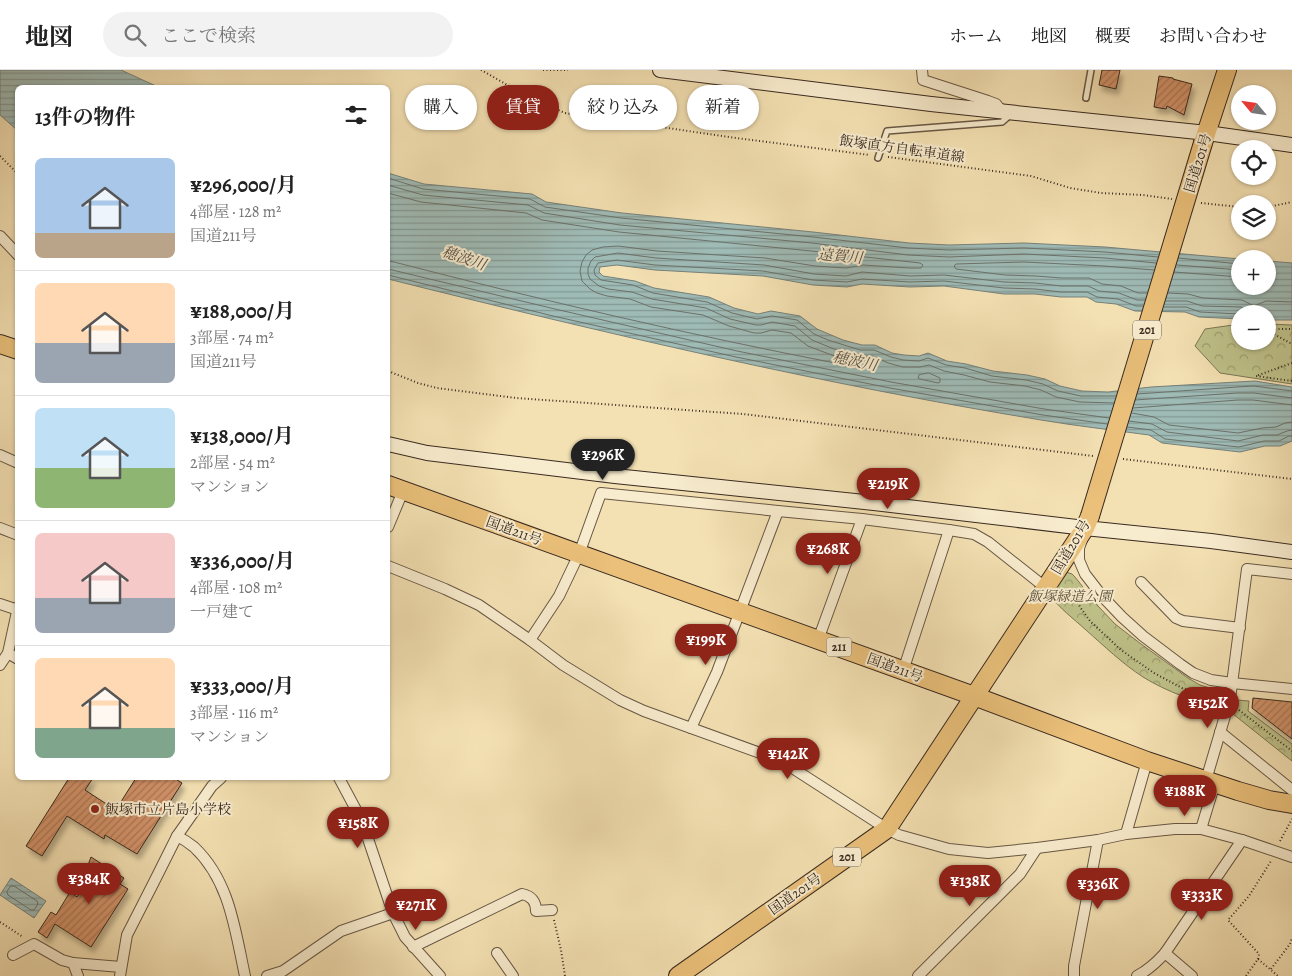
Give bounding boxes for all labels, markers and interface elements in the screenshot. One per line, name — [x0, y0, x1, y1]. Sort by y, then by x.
search box — [103, 12, 453, 57]
text: 地図 — [25, 21, 73, 53]
icon: search — [121, 21, 149, 49]
text: ここで検索 — [161, 23, 256, 49]
text: ホーム — [949, 24, 1003, 48]
text: 地図 — [1031, 24, 1067, 48]
text: 概要 — [1095, 24, 1131, 48]
text: お問い合わせ — [1159, 24, 1267, 48]
chip: 購入 — [405, 85, 477, 130]
chip: 賃貸 — [487, 85, 559, 130]
chip: 絞り込み — [569, 85, 677, 130]
chip: 新着 — [687, 85, 759, 130]
north arrow — [1231, 85, 1276, 130]
map controls — [1231, 85, 1276, 350]
icon: filters — [342, 101, 370, 129]
text: 13件の物件 — [35, 103, 136, 131]
street label: 飯塚直方自転車道線 — [838, 131, 966, 167]
street label: 国道201号 — [1180, 131, 1216, 195]
button: locate — [1231, 140, 1276, 185]
text: ¥296,000/月 — [190, 171, 297, 199]
icon: home — [75, 178, 135, 238]
button: layers — [1231, 195, 1276, 240]
text: 4部屋 · 128 m² — [190, 201, 281, 223]
text: 国道211号 — [190, 225, 257, 247]
water label: 穂波川 — [439, 241, 490, 275]
water label: 遠賀川 — [817, 244, 865, 268]
button: + — [1231, 250, 1276, 295]
text: ¥188,000/月 — [190, 297, 295, 325]
icon: home — [75, 303, 135, 363]
button: − — [1231, 305, 1276, 350]
road number: 201 — [1133, 320, 1161, 340]
text: 3部屋 · 74 m² — [190, 327, 274, 349]
water label: 穂波川 — [831, 347, 881, 376]
text: 国道211号 — [190, 351, 257, 373]
text: ¥138,000/月 — [190, 422, 294, 450]
icon: home — [75, 428, 135, 488]
pin: ¥296K — [568, 438, 638, 481]
text: ¥296K — [582, 444, 624, 466]
text: 2部屋 · 54 m² — [190, 452, 275, 474]
pin: ¥219K — [853, 468, 923, 510]
text: ¥219K — [868, 473, 908, 495]
text: マンション — [190, 476, 269, 498]
street label: 国道211号 — [483, 512, 545, 550]
street label: 国道201号 — [1047, 516, 1095, 578]
pin: ¥268K — [793, 532, 863, 575]
text: ¥268K — [807, 538, 849, 560]
text: ¥336,000/月 — [190, 547, 295, 575]
icon: home — [75, 553, 135, 613]
text: 4部屋 · 108 m² — [190, 577, 282, 599]
park label: 飯塚緑道公園 — [1028, 587, 1114, 606]
text: 一戸建て — [190, 601, 254, 623]
pin: ¥199K — [671, 624, 741, 666]
text: ¥199K — [686, 629, 726, 651]
road number: 211 — [826, 638, 852, 656]
street label: 国道211号 — [864, 649, 926, 687]
text: ¥333,000/月 — [190, 672, 294, 700]
icon: home — [75, 678, 135, 738]
pin: ¥152K — [1173, 686, 1243, 729]
text: ¥152K — [1188, 692, 1228, 714]
text: 3部屋 · 116 m² — [190, 702, 278, 724]
text: マンション — [190, 726, 269, 748]
pin: ¥142K — [753, 738, 823, 780]
text: ¥142K — [768, 743, 808, 765]
pin: ¥188K — [1150, 774, 1220, 817]
text: ¥188K — [1165, 780, 1205, 802]
place label: 飯塚市立片島小学校 — [105, 800, 231, 819]
marker: 飯塚市立片島小学校 — [89, 803, 101, 815]
pin: ¥158K — [323, 806, 393, 849]
text: ¥158K — [338, 812, 378, 834]
road number: 201 — [833, 848, 861, 866]
pin: ¥384K — [54, 862, 124, 905]
pin: ¥138K — [935, 864, 1005, 907]
text: ¥384K — [68, 868, 110, 890]
pin: ¥336K — [1063, 868, 1133, 910]
street label: 国道201号 — [765, 869, 825, 919]
text: ¥138K — [950, 870, 990, 892]
text: ¥336K — [1078, 873, 1118, 895]
pin: ¥333K — [1167, 878, 1237, 921]
text: ¥333K — [1182, 884, 1222, 906]
pin: ¥271K — [381, 888, 451, 931]
text: ¥271K — [396, 894, 436, 916]

